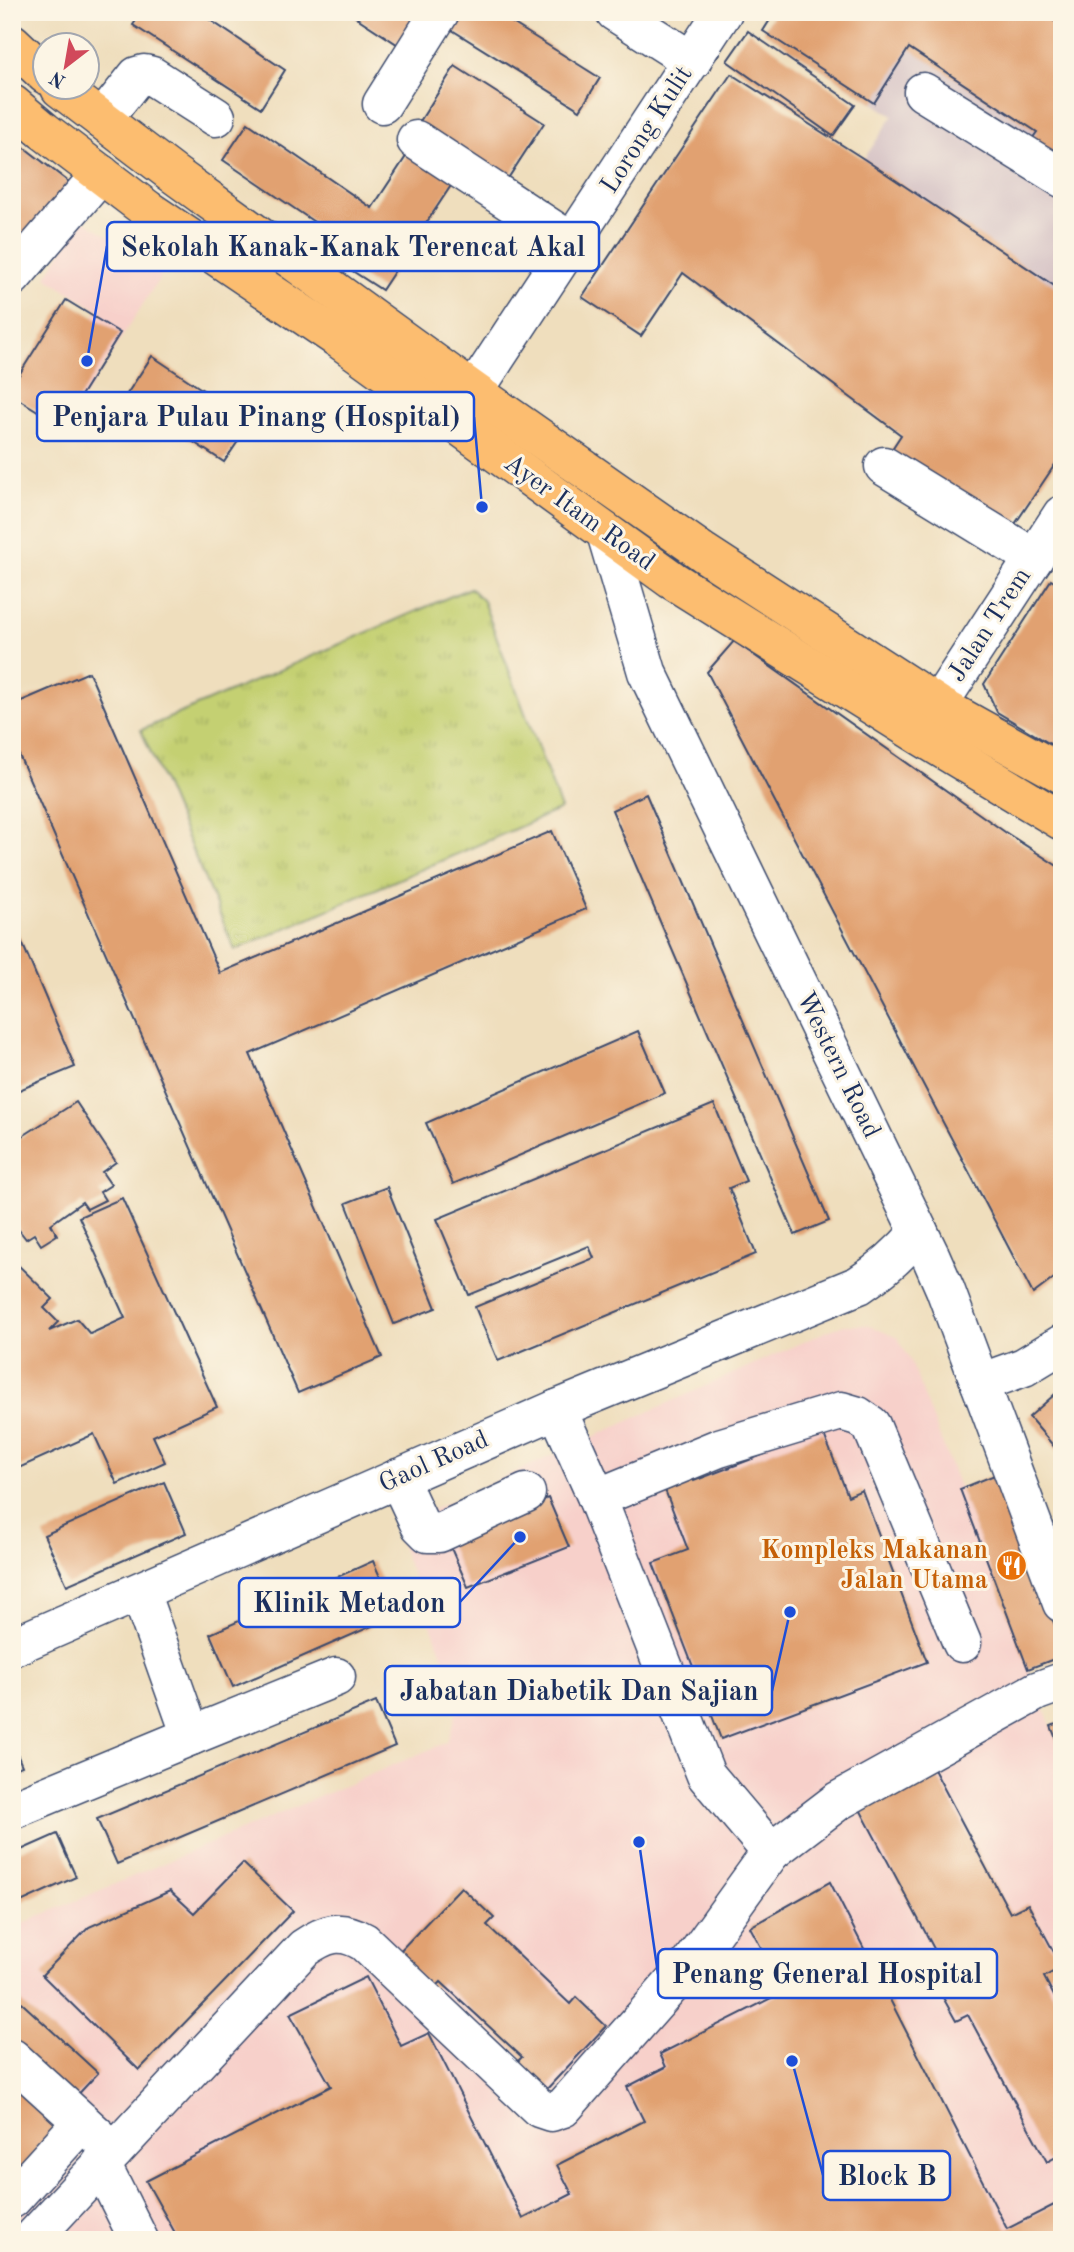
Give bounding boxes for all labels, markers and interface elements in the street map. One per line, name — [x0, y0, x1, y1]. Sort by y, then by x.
north arrow — [32, 32, 102, 102]
street label: Lorong Kulit — [596, 62, 698, 198]
text: N — [47, 66, 70, 90]
callout: Sekolah Kanak-Kanak Terencat Akal — [107, 222, 599, 271]
text: Sekolah Kanak-Kanak Terencat Akal — [121, 235, 586, 263]
callout: Penjara Pulau Pinang (Hospital) — [37, 392, 474, 441]
text: Penjara Pulau Pinang (Hospital) — [52, 404, 460, 433]
street label: Ayer Itam Road — [499, 450, 659, 576]
street label: Jalan Trem — [944, 563, 1036, 687]
street label: Western Road — [791, 988, 885, 1142]
street label: Gaol Road — [375, 1426, 493, 1498]
place label: Kompleks Makanan Jalan Utama — [760, 1538, 988, 1594]
restaurant icon: Kompleks Makanan Jalan Utama — [994, 1549, 1028, 1583]
callout: Klinik Metadon — [239, 1578, 460, 1627]
text: Klinik Metadon — [252, 1591, 446, 1619]
callout: Jabatan Diabetik Dan Sajian — [385, 1666, 772, 1715]
text: Jabatan Diabetik Dan Sajian — [400, 1679, 758, 1707]
callout: Penang General Hospital — [658, 1949, 997, 1998]
text: Penang General Hospital — [672, 1962, 983, 1990]
callout: Block B — [823, 2151, 950, 2200]
text: Block B — [837, 2164, 937, 2192]

